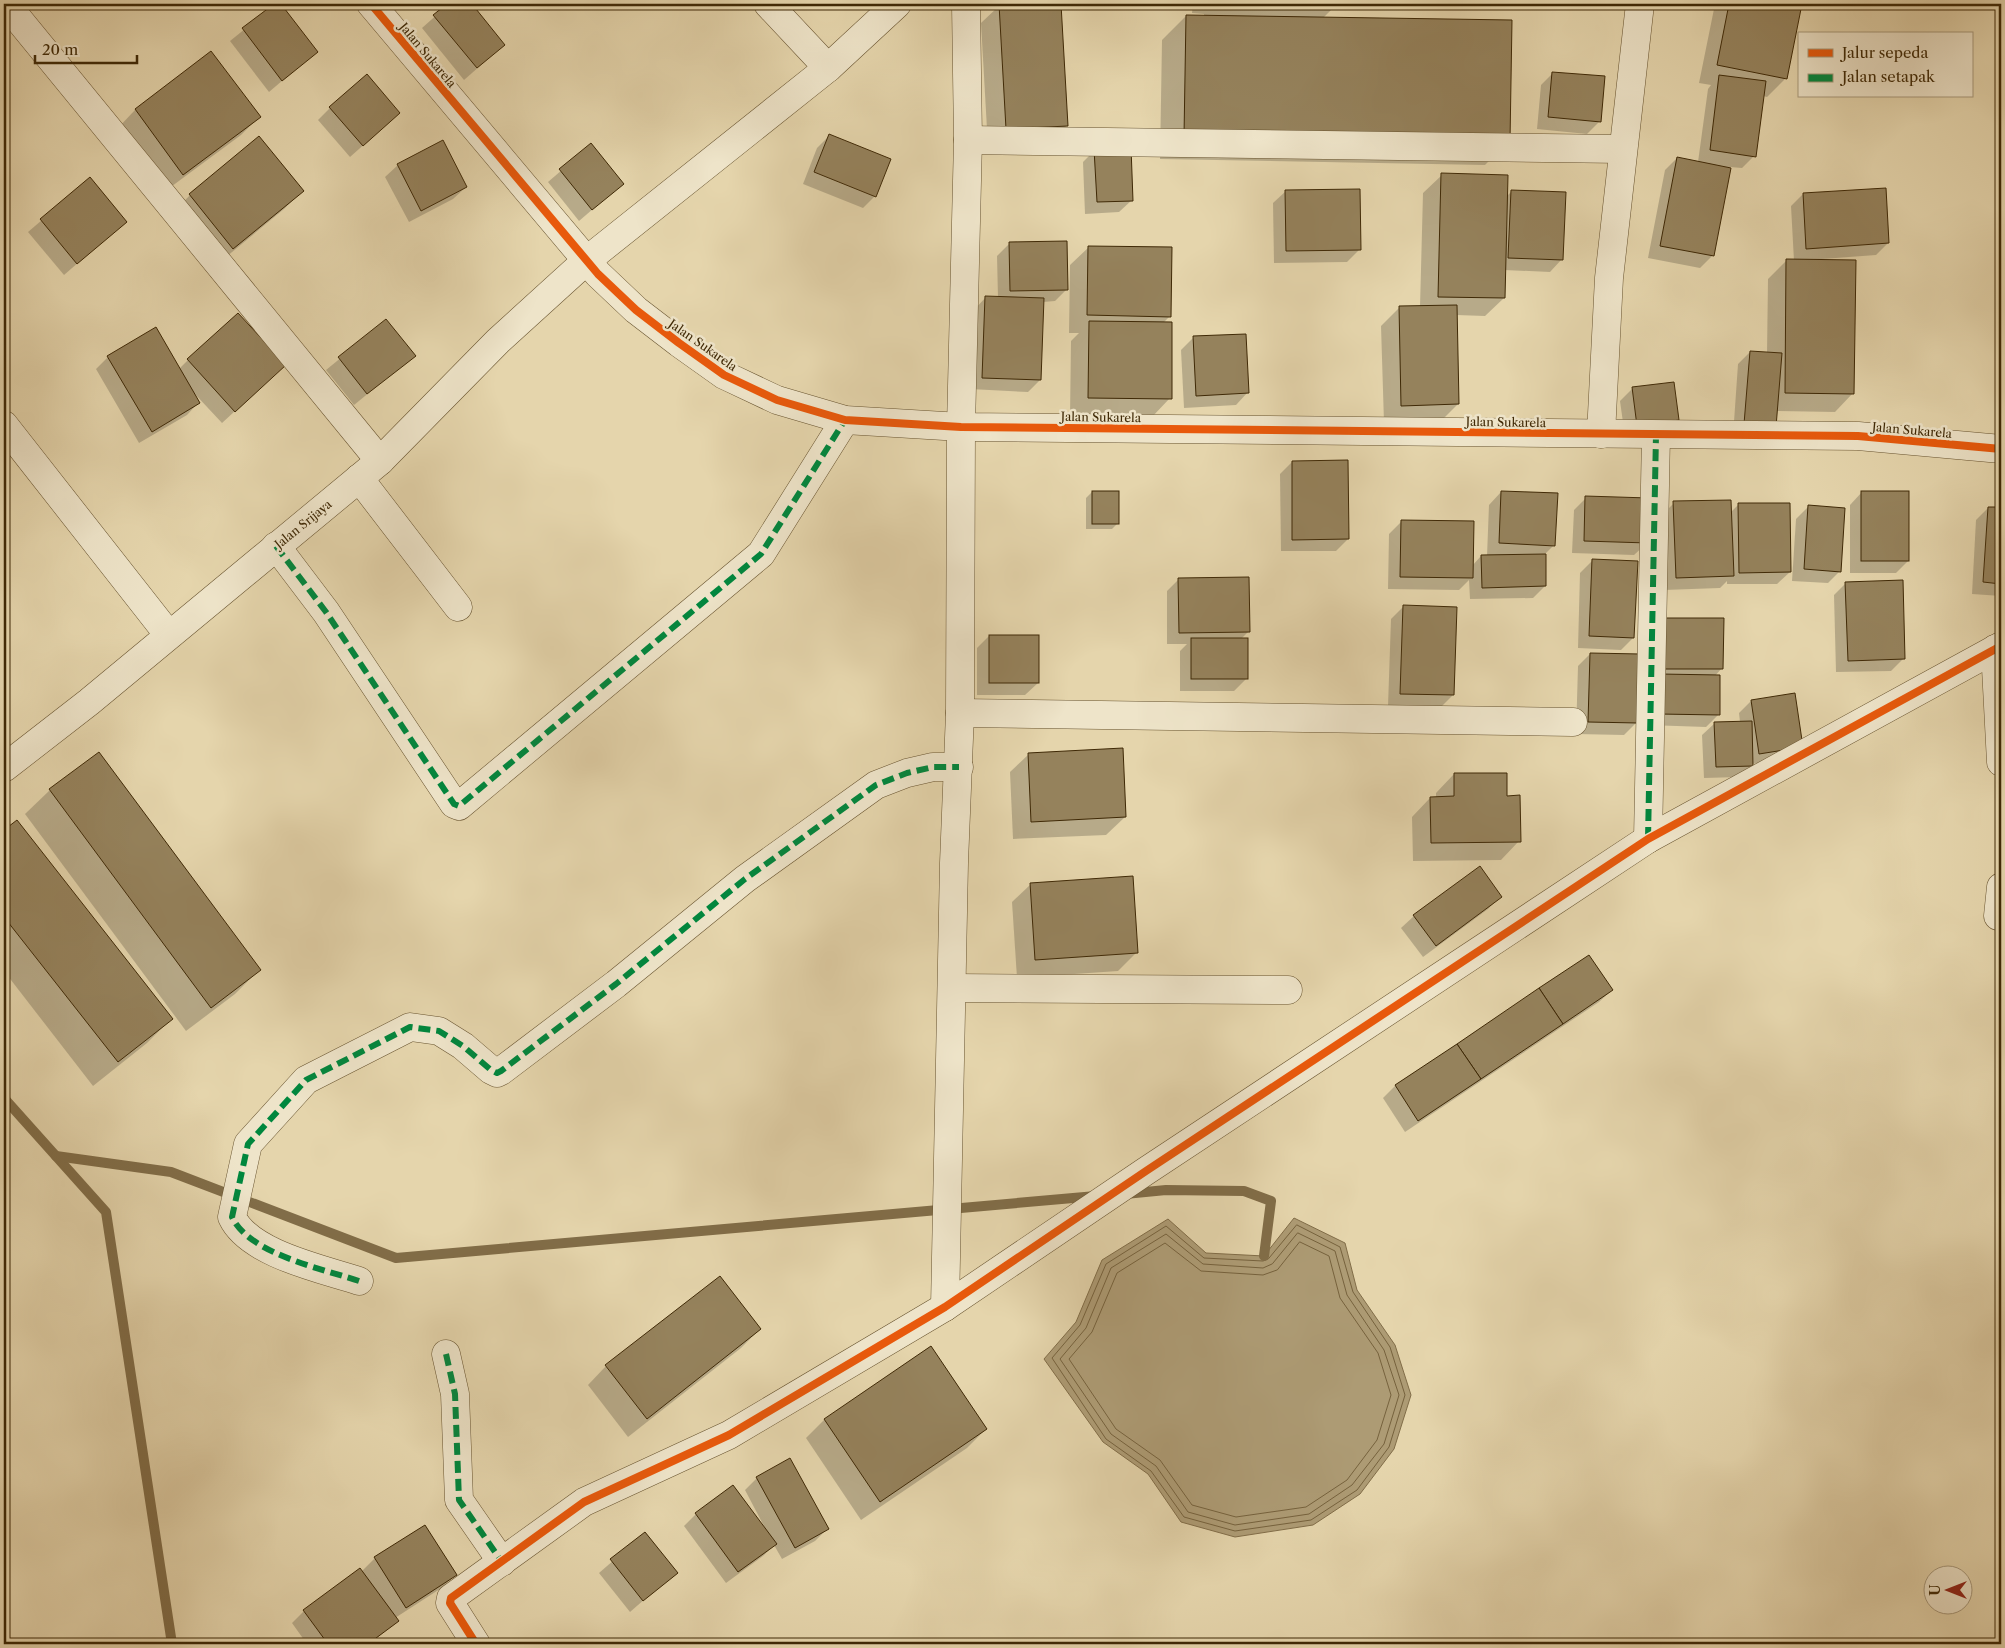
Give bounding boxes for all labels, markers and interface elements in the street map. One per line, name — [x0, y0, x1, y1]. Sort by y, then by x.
street label: Jalan Sukarela — [395, 18, 460, 91]
scale bar — [35, 32, 138, 64]
legend — [1798, 32, 1972, 98]
text: 20 m — [42, 40, 78, 59]
text: Jalur sepeda — [1840, 43, 1928, 62]
text: Jalan setapak — [1840, 67, 1936, 86]
street label: Jalan Sukarela — [664, 315, 741, 375]
street label: Jalan Sukarela — [1059, 409, 1142, 425]
street label: Jalan Sukarela — [1464, 414, 1547, 430]
street label: Jalan Sukarela — [1869, 419, 1953, 441]
street label: Jalan Srijaya — [270, 496, 335, 553]
north arrow — [1922, 1566, 1972, 1616]
text: U — [1926, 1584, 1944, 1596]

